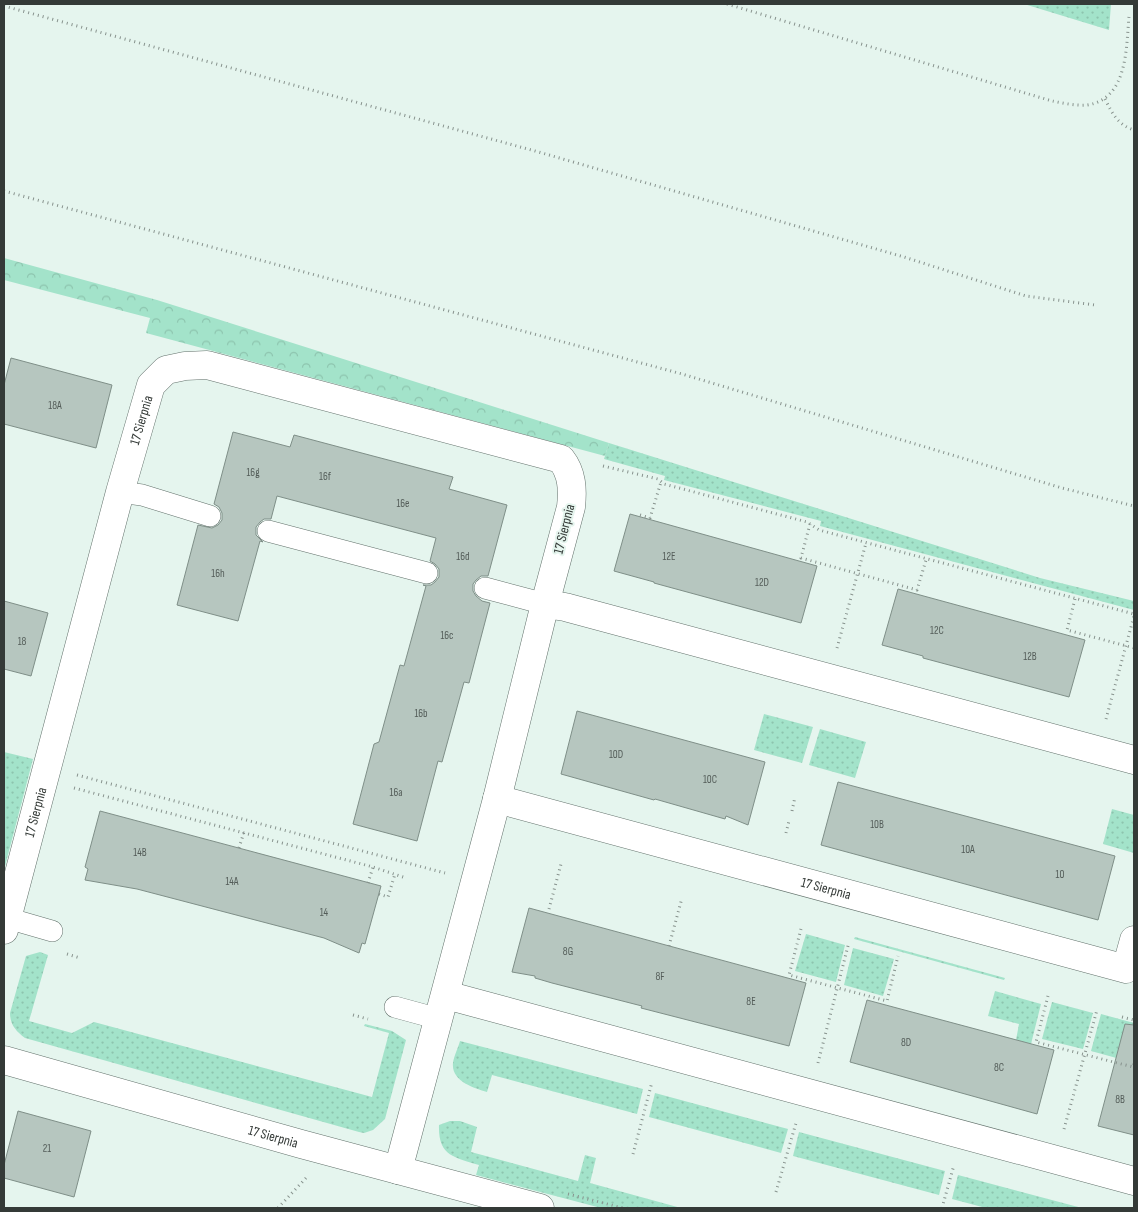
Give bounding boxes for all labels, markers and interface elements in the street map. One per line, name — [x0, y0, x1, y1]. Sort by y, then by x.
street label: 17 Sierpnia — [126, 393, 156, 447]
house number: 18A — [48, 399, 62, 412]
house number: 16g — [246, 466, 260, 479]
house number: 16f — [319, 470, 332, 483]
house number: 16e — [396, 497, 410, 510]
street label: 17 Sierpnia — [550, 502, 578, 556]
house number: 16d — [456, 550, 470, 563]
house number: 12E — [662, 550, 676, 563]
house number: 16h — [211, 567, 225, 580]
house number: 12D — [755, 576, 769, 589]
house number: 12C — [930, 624, 944, 637]
house number: 16c — [440, 629, 454, 642]
house number: 18 — [18, 635, 27, 648]
house number: 12B — [1023, 650, 1037, 663]
house number: 16b — [414, 707, 428, 720]
house number: 10D — [609, 748, 623, 761]
house number: 10C — [703, 773, 717, 786]
street label: 17 Sierpnia — [21, 785, 50, 839]
house number: 16a — [390, 786, 402, 799]
house number: 10B — [870, 818, 884, 831]
house number: 10A — [961, 843, 975, 856]
house number: 14B — [133, 846, 147, 859]
house number: 10 — [1056, 868, 1064, 881]
street label: 17 Sierpnia — [799, 873, 853, 903]
house number: 14A — [225, 875, 239, 888]
house number: 14 — [320, 906, 329, 919]
house number: 8G — [563, 945, 573, 958]
house number: 8F — [655, 970, 665, 983]
house number: 8E — [746, 995, 756, 1008]
house number: 8D — [901, 1036, 911, 1049]
house number: 8C — [994, 1061, 1004, 1074]
house number: 8B — [1115, 1093, 1125, 1106]
street label: 17 Sierpnia — [247, 1121, 300, 1151]
house number: 21 — [43, 1142, 51, 1155]

